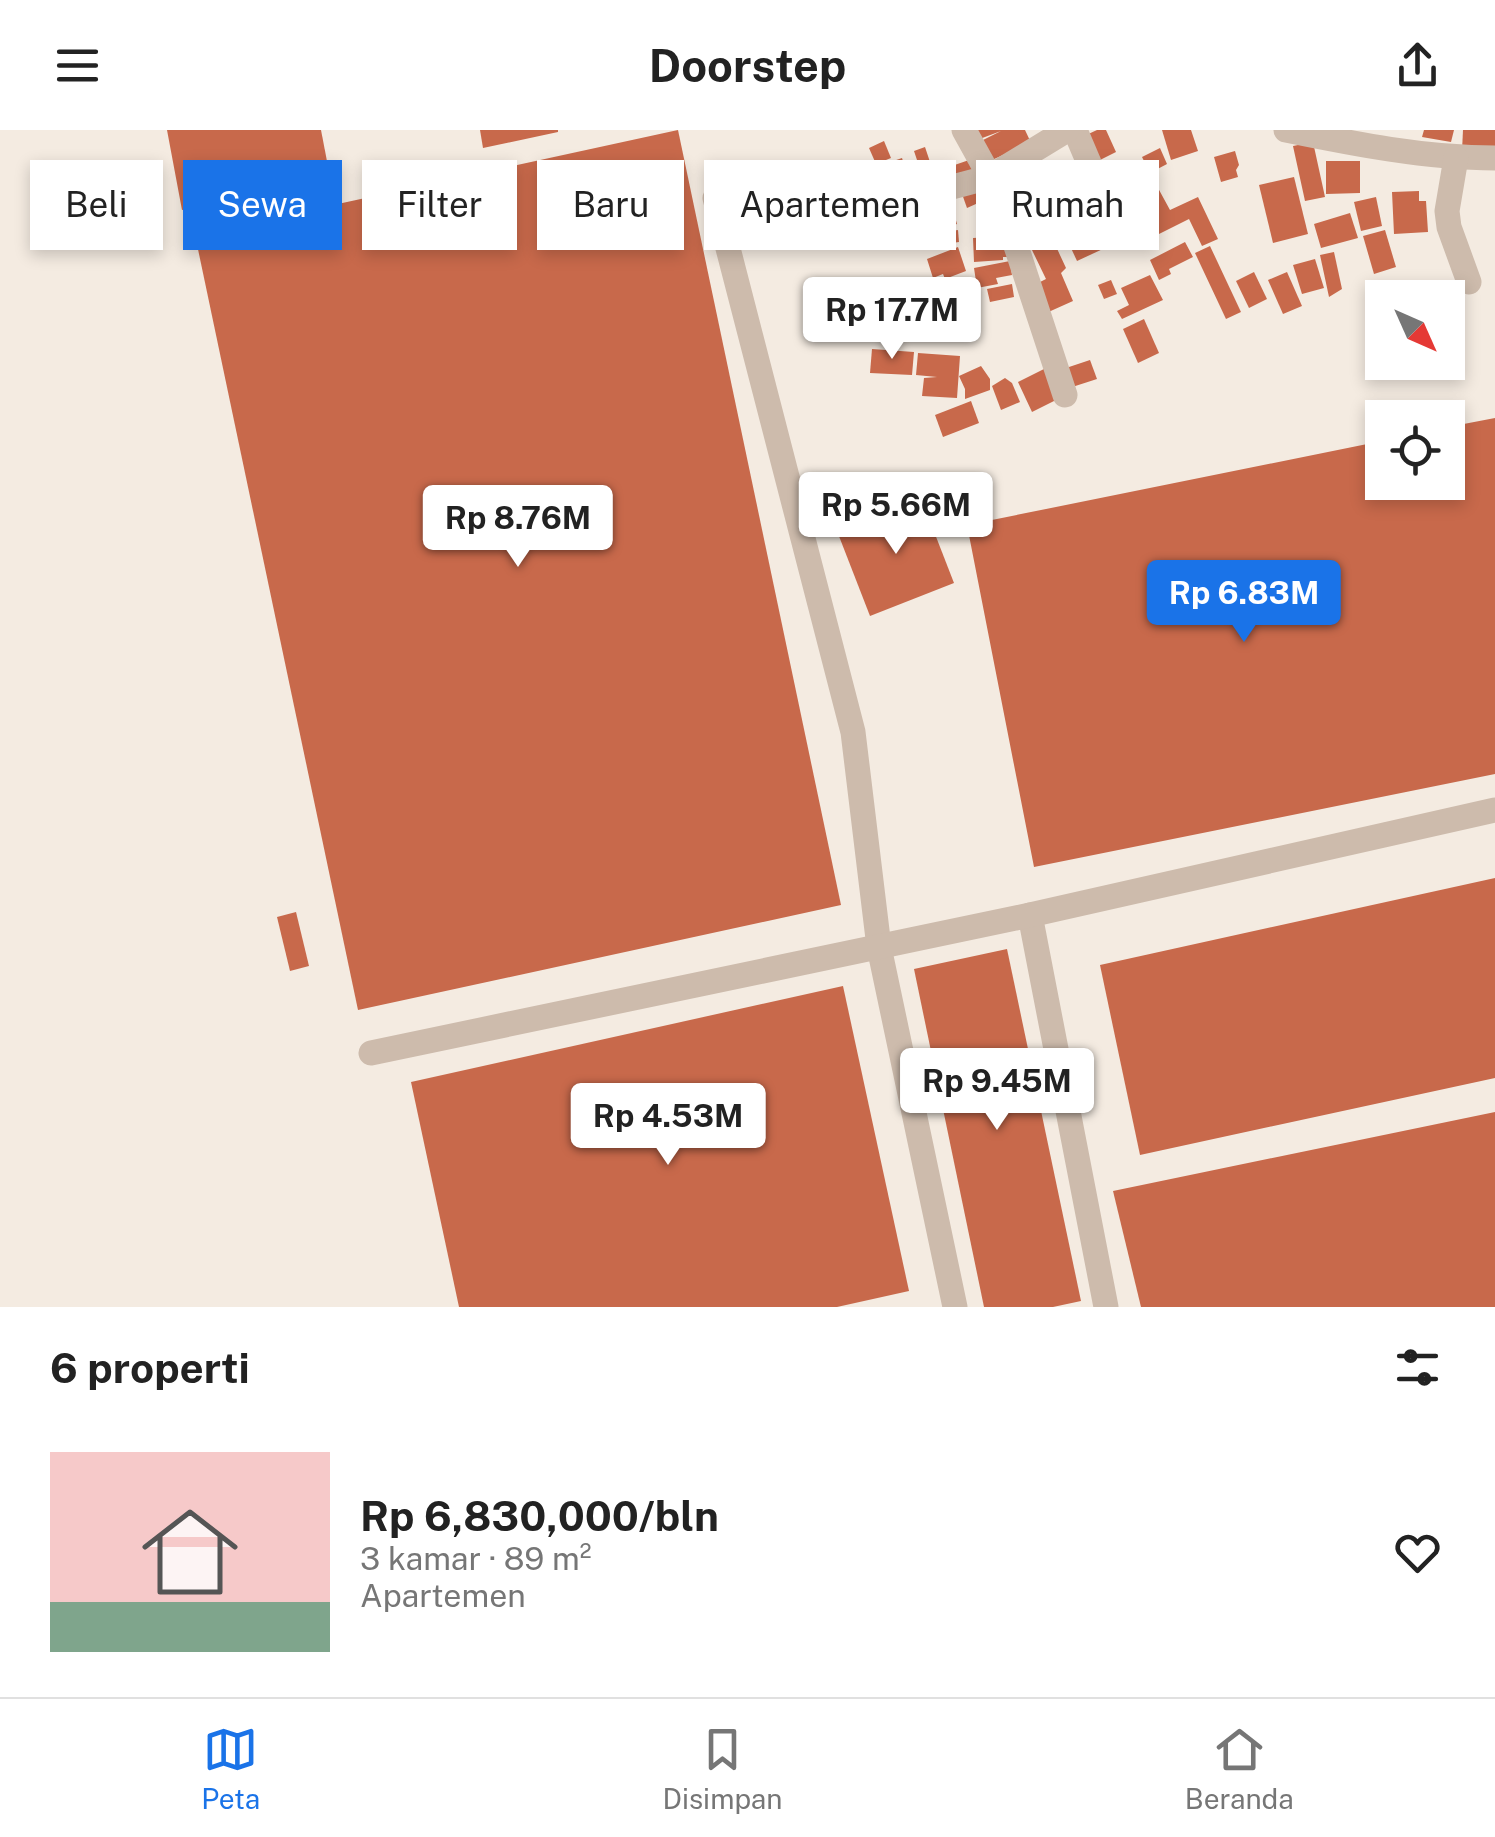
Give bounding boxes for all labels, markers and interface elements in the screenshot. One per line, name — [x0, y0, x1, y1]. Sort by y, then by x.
icon: menu — [50, 38, 105, 93]
icon: share — [1390, 38, 1445, 93]
text: Doorstep — [649, 39, 846, 92]
chip: Beli — [30, 160, 163, 250]
chip: Sewa — [183, 160, 342, 250]
chip: Filter — [362, 160, 517, 250]
chip: Baru — [537, 160, 684, 250]
chip: Apartemen — [704, 160, 956, 250]
chip: Rumah — [976, 160, 1159, 250]
pin: Rp 17.7M — [789, 277, 995, 362]
north arrow — [1365, 280, 1465, 380]
map controls — [1365, 280, 1465, 500]
text: Rp 17.7M — [825, 291, 959, 328]
button: locate — [1365, 400, 1465, 500]
pin: Rp 5.66M — [793, 472, 999, 557]
pin: Rp 8.76M — [415, 485, 621, 570]
text: Rp 5.66M — [821, 486, 971, 523]
text: Rp 8.76M — [445, 499, 591, 536]
pin: Rp 6.83M — [1141, 560, 1347, 645]
text: Rp 6.83M — [1169, 574, 1319, 611]
pin: Rp 9.45M — [894, 1048, 1100, 1133]
text: Rp 9.45M — [922, 1062, 1072, 1099]
pin: Rp 4.53M — [565, 1083, 771, 1168]
text: Rp 4.53M — [593, 1097, 743, 1134]
icon: filters — [1390, 1340, 1445, 1395]
text: 6 properti — [50, 1343, 250, 1392]
text: Rp 6,830,000/bln — [360, 1491, 719, 1540]
icon: home — [130, 1492, 250, 1612]
icon: heart — [1390, 1525, 1445, 1580]
text: 3 kamar · 89 m² — [360, 1540, 591, 1577]
text: Apartemen — [360, 1577, 526, 1614]
tab: Peta — [201, 1722, 260, 1815]
tab: Disimpan — [663, 1722, 783, 1815]
tab: Beranda — [1185, 1722, 1294, 1815]

